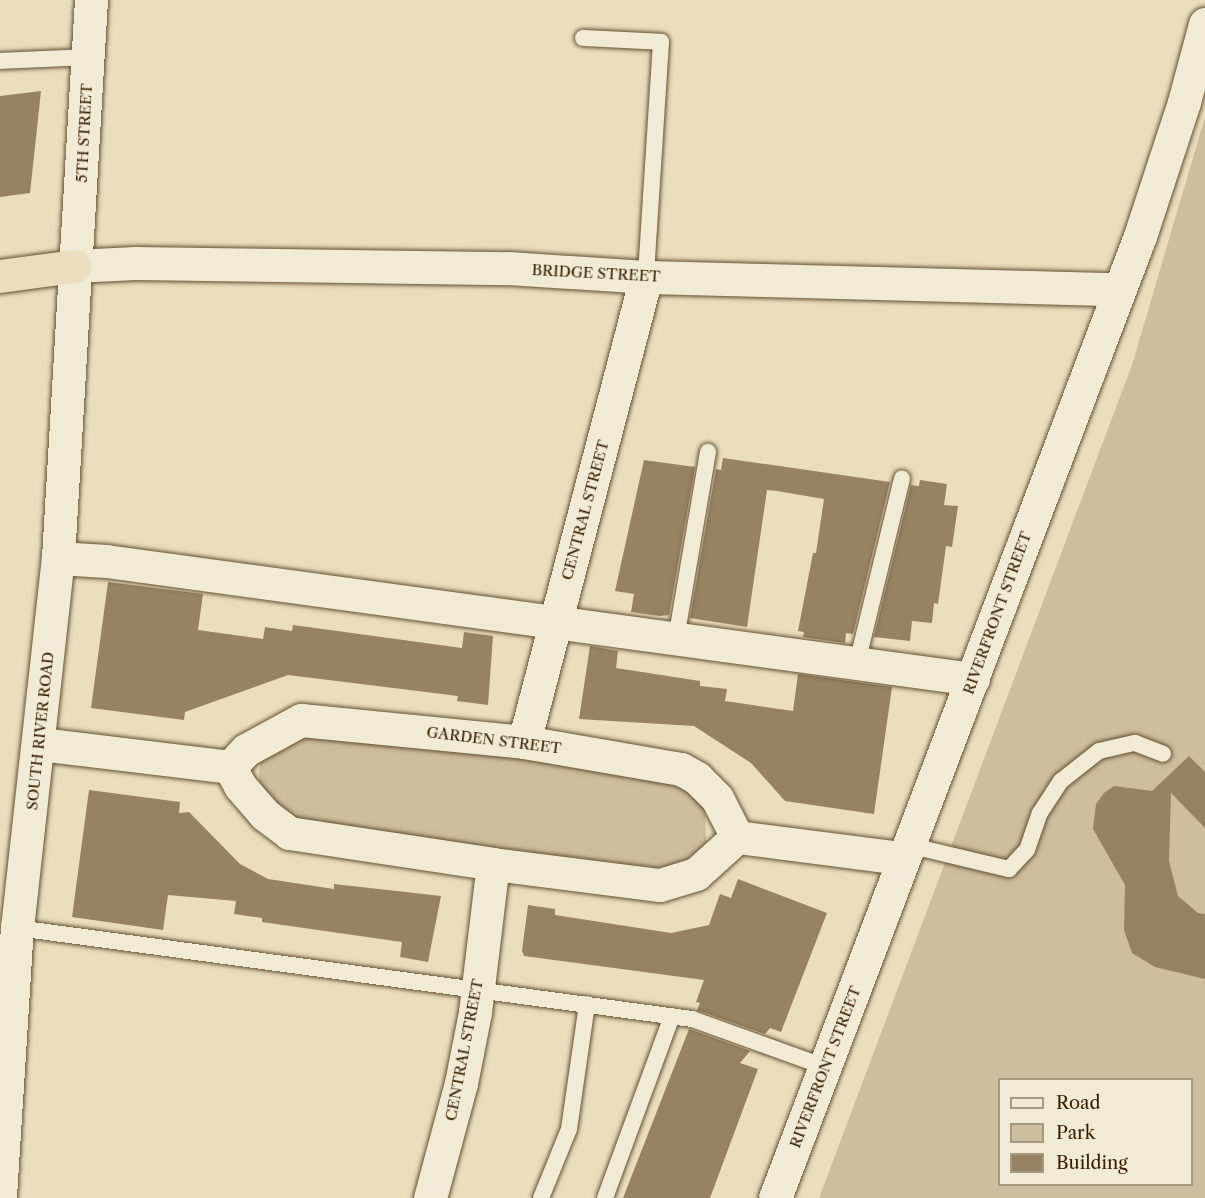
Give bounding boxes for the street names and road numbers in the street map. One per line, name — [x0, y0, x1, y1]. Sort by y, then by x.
street label: 5TH STREET — [72, 83, 96, 183]
street label: BRIDGE STREET — [531, 261, 661, 285]
street label: CENTRAL STREET — [558, 438, 612, 582]
street label: RIVERFRONT STREET — [959, 529, 1035, 697]
street label: SOUTH RIVER ROAD — [23, 651, 57, 811]
street label: GARDEN STREET — [426, 723, 562, 757]
street label: CENTRAL STREET — [441, 977, 487, 1123]
street label: RIVERFRONT STREET — [786, 983, 864, 1151]

